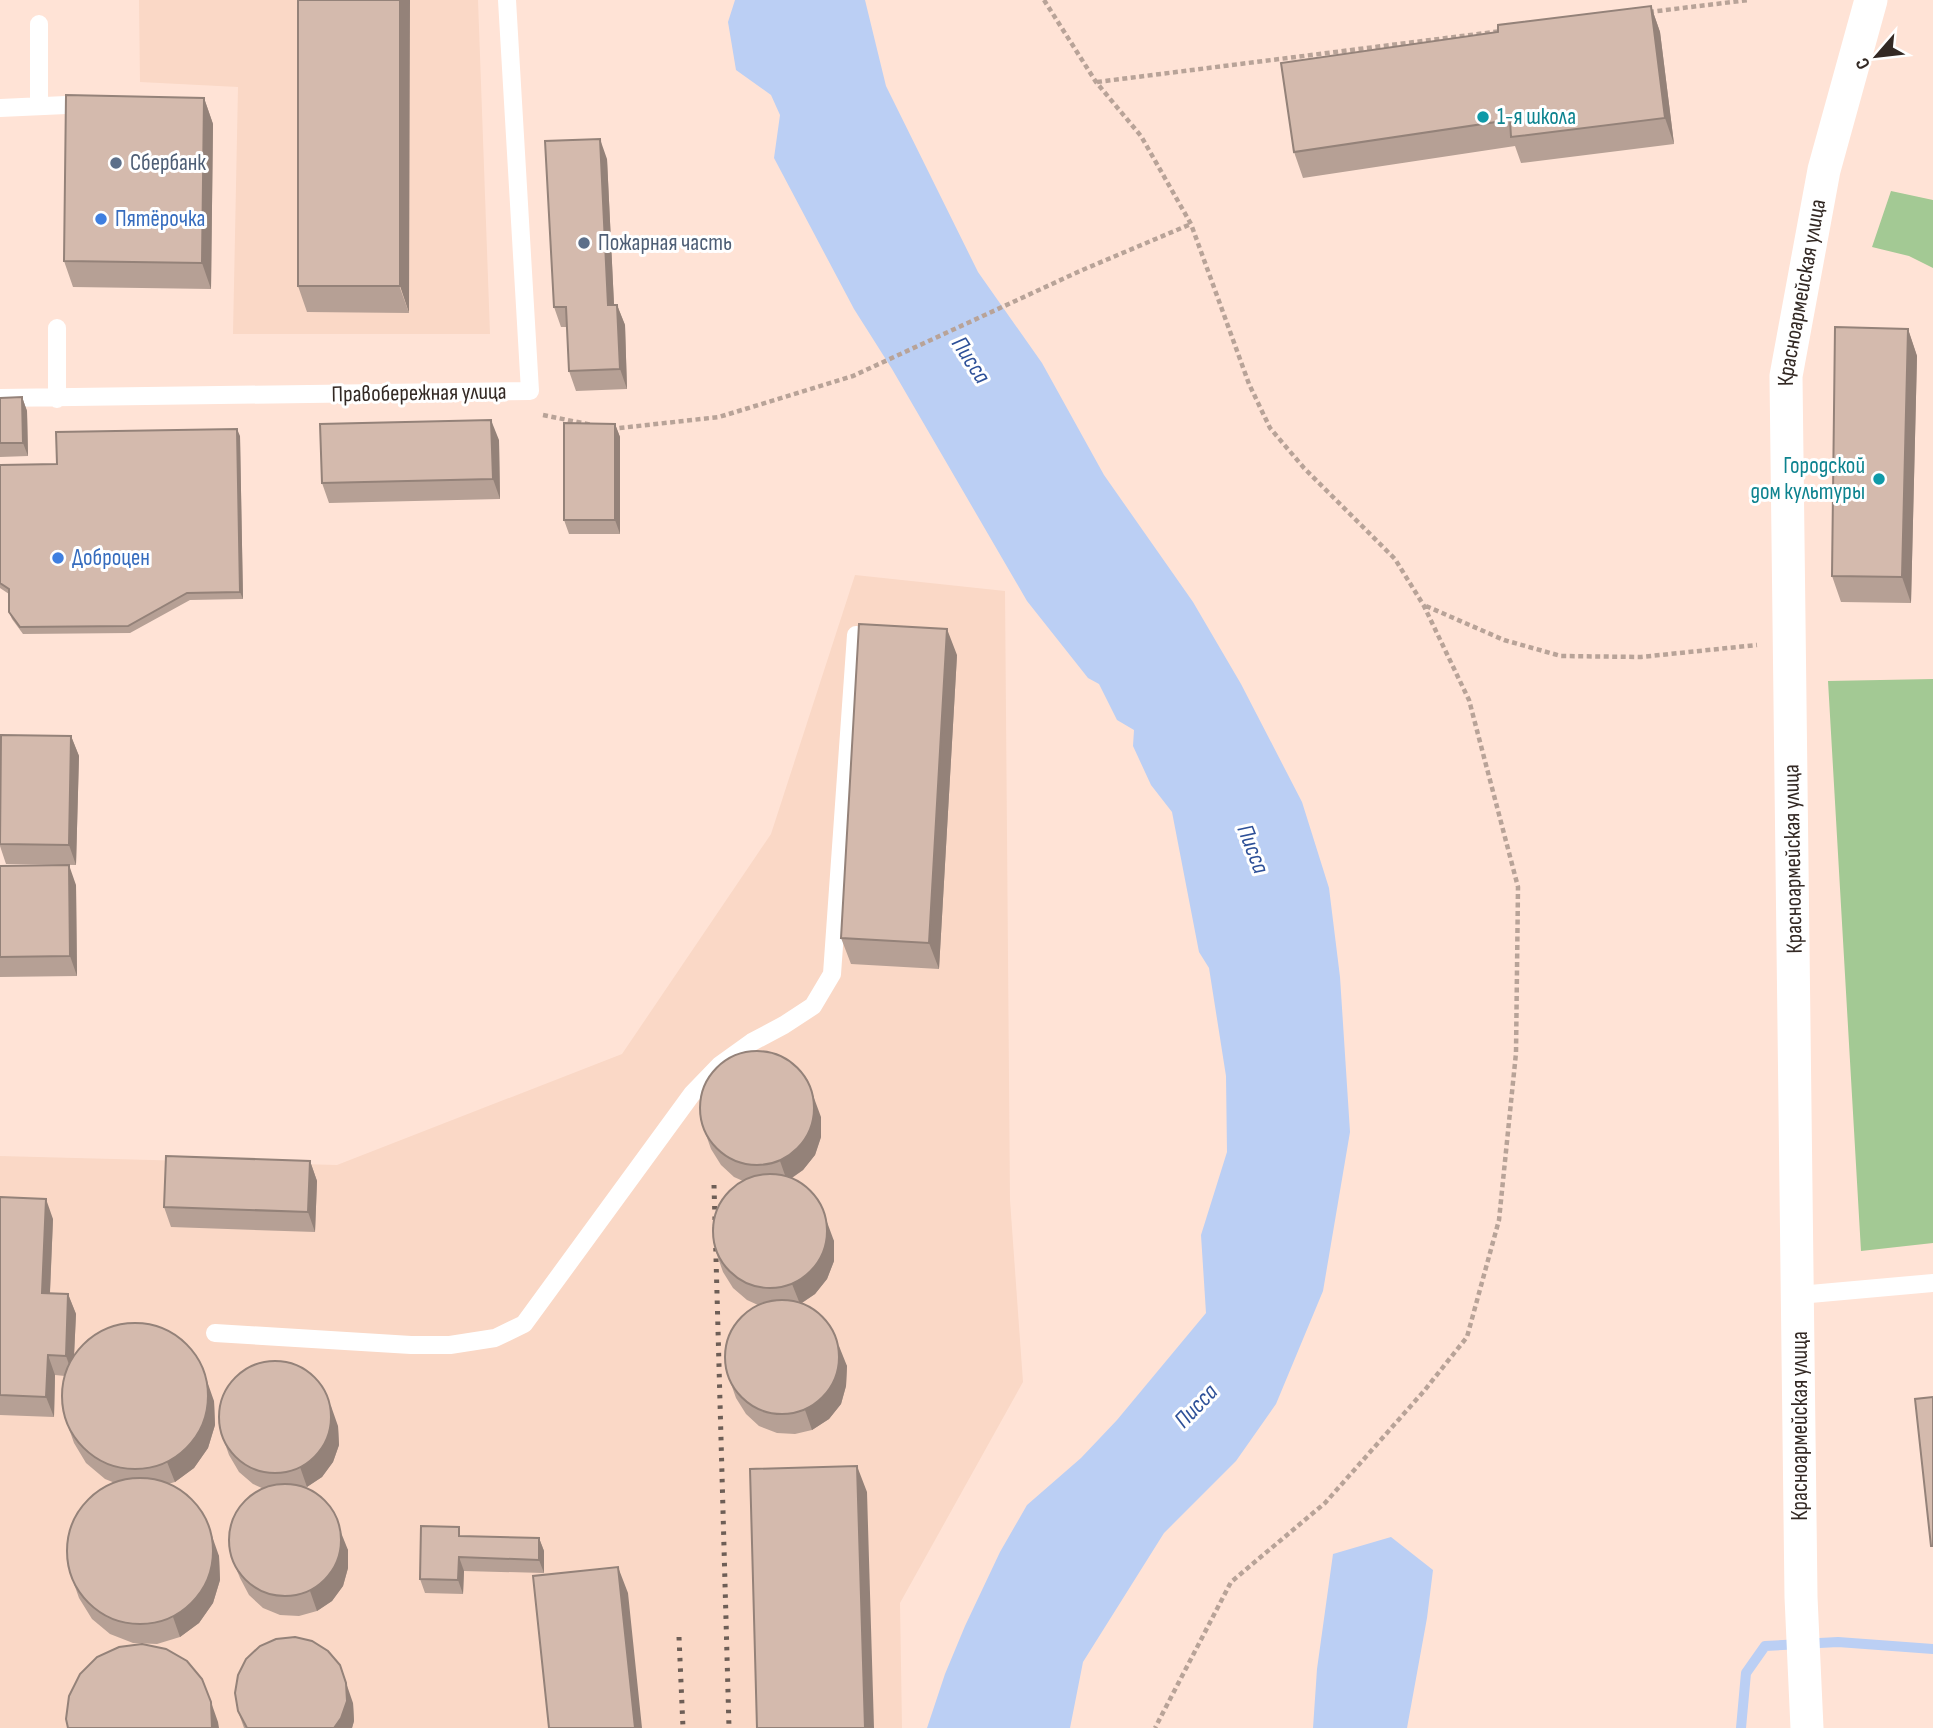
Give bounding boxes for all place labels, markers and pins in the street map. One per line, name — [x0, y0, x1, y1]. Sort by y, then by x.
place label: 1-я школа — [1497, 103, 1576, 131]
marker: 1-я школа — [1475, 109, 1491, 125]
place label: Сбербанк — [130, 149, 206, 177]
marker: Сбербанк — [108, 155, 124, 171]
place label: Пятёрочка — [115, 205, 205, 233]
marker: Пятёрочка — [93, 211, 109, 227]
place label: Пожарная часть — [598, 229, 732, 257]
marker: Пожарная часть — [576, 235, 592, 251]
place label: Городской дом культуры — [1750, 452, 1865, 506]
marker: Городской дом культуры — [1871, 471, 1887, 487]
place label: Доброцен — [72, 544, 150, 572]
marker: Доброцен — [50, 550, 66, 566]

